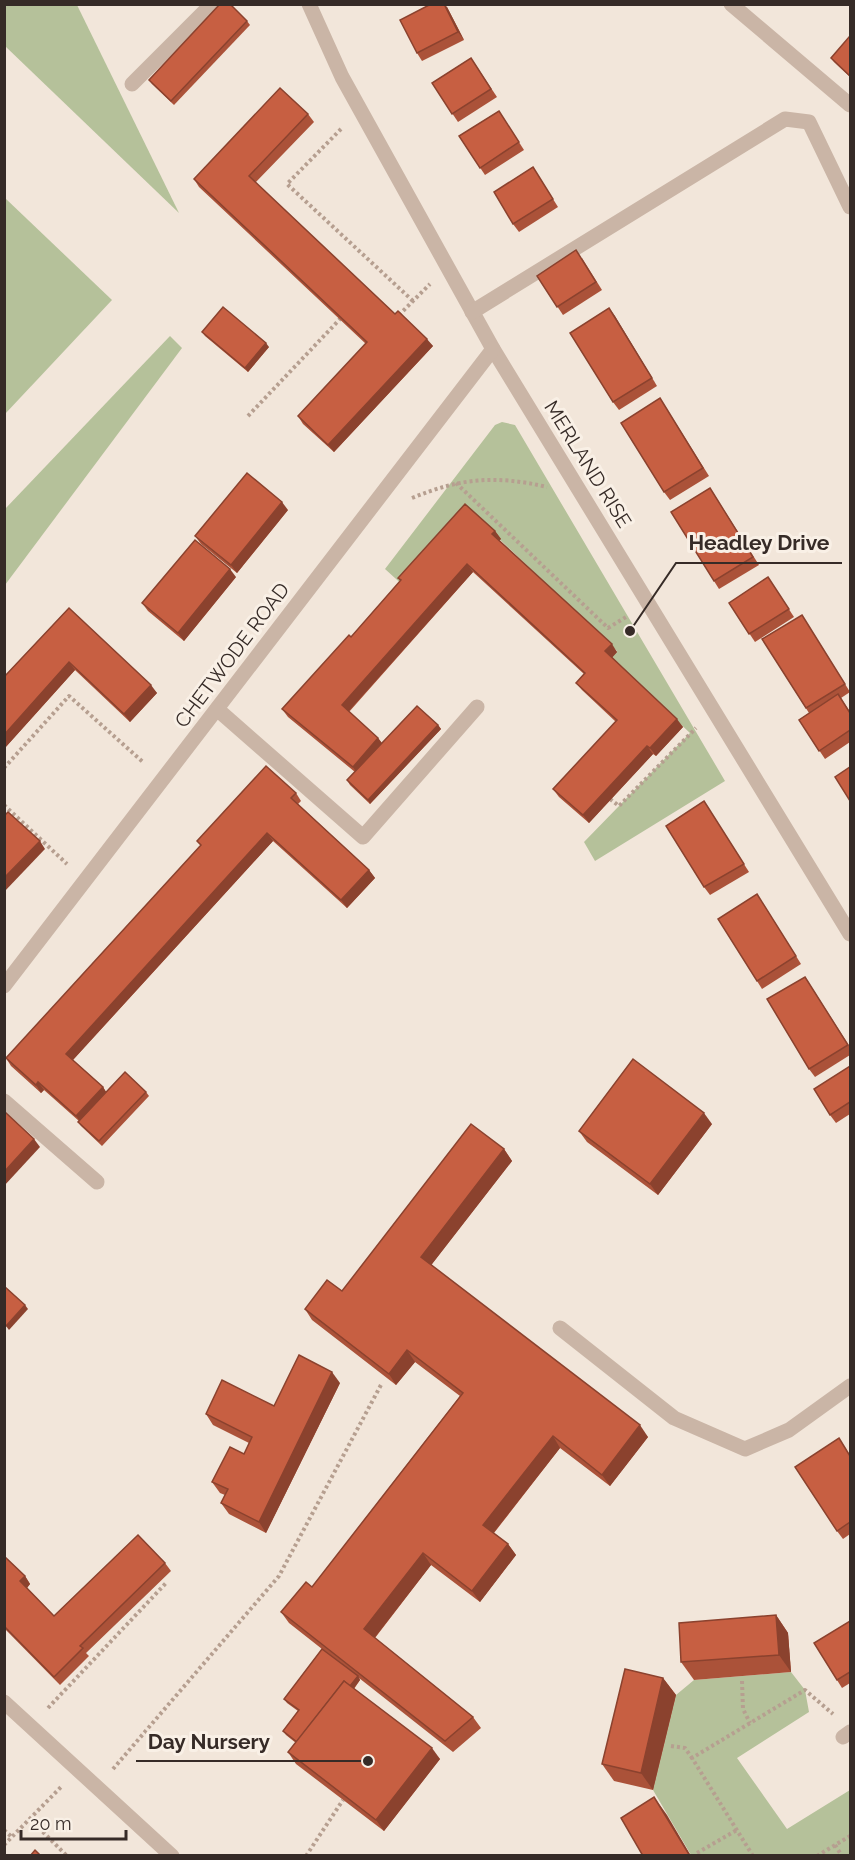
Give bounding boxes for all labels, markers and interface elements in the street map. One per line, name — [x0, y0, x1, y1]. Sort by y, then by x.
street label: MERLAND RISE — [539, 396, 637, 532]
callout: Headley Drive — [676, 524, 842, 563]
text: Headley Drive — [689, 530, 830, 555]
street label: CHETWODE ROAD — [170, 578, 294, 732]
callout: Day Nursery — [136, 1722, 283, 1761]
text: Day Nursery — [148, 1729, 271, 1754]
scale bar — [21, 1803, 126, 1841]
text: 20 m — [30, 1813, 72, 1834]

